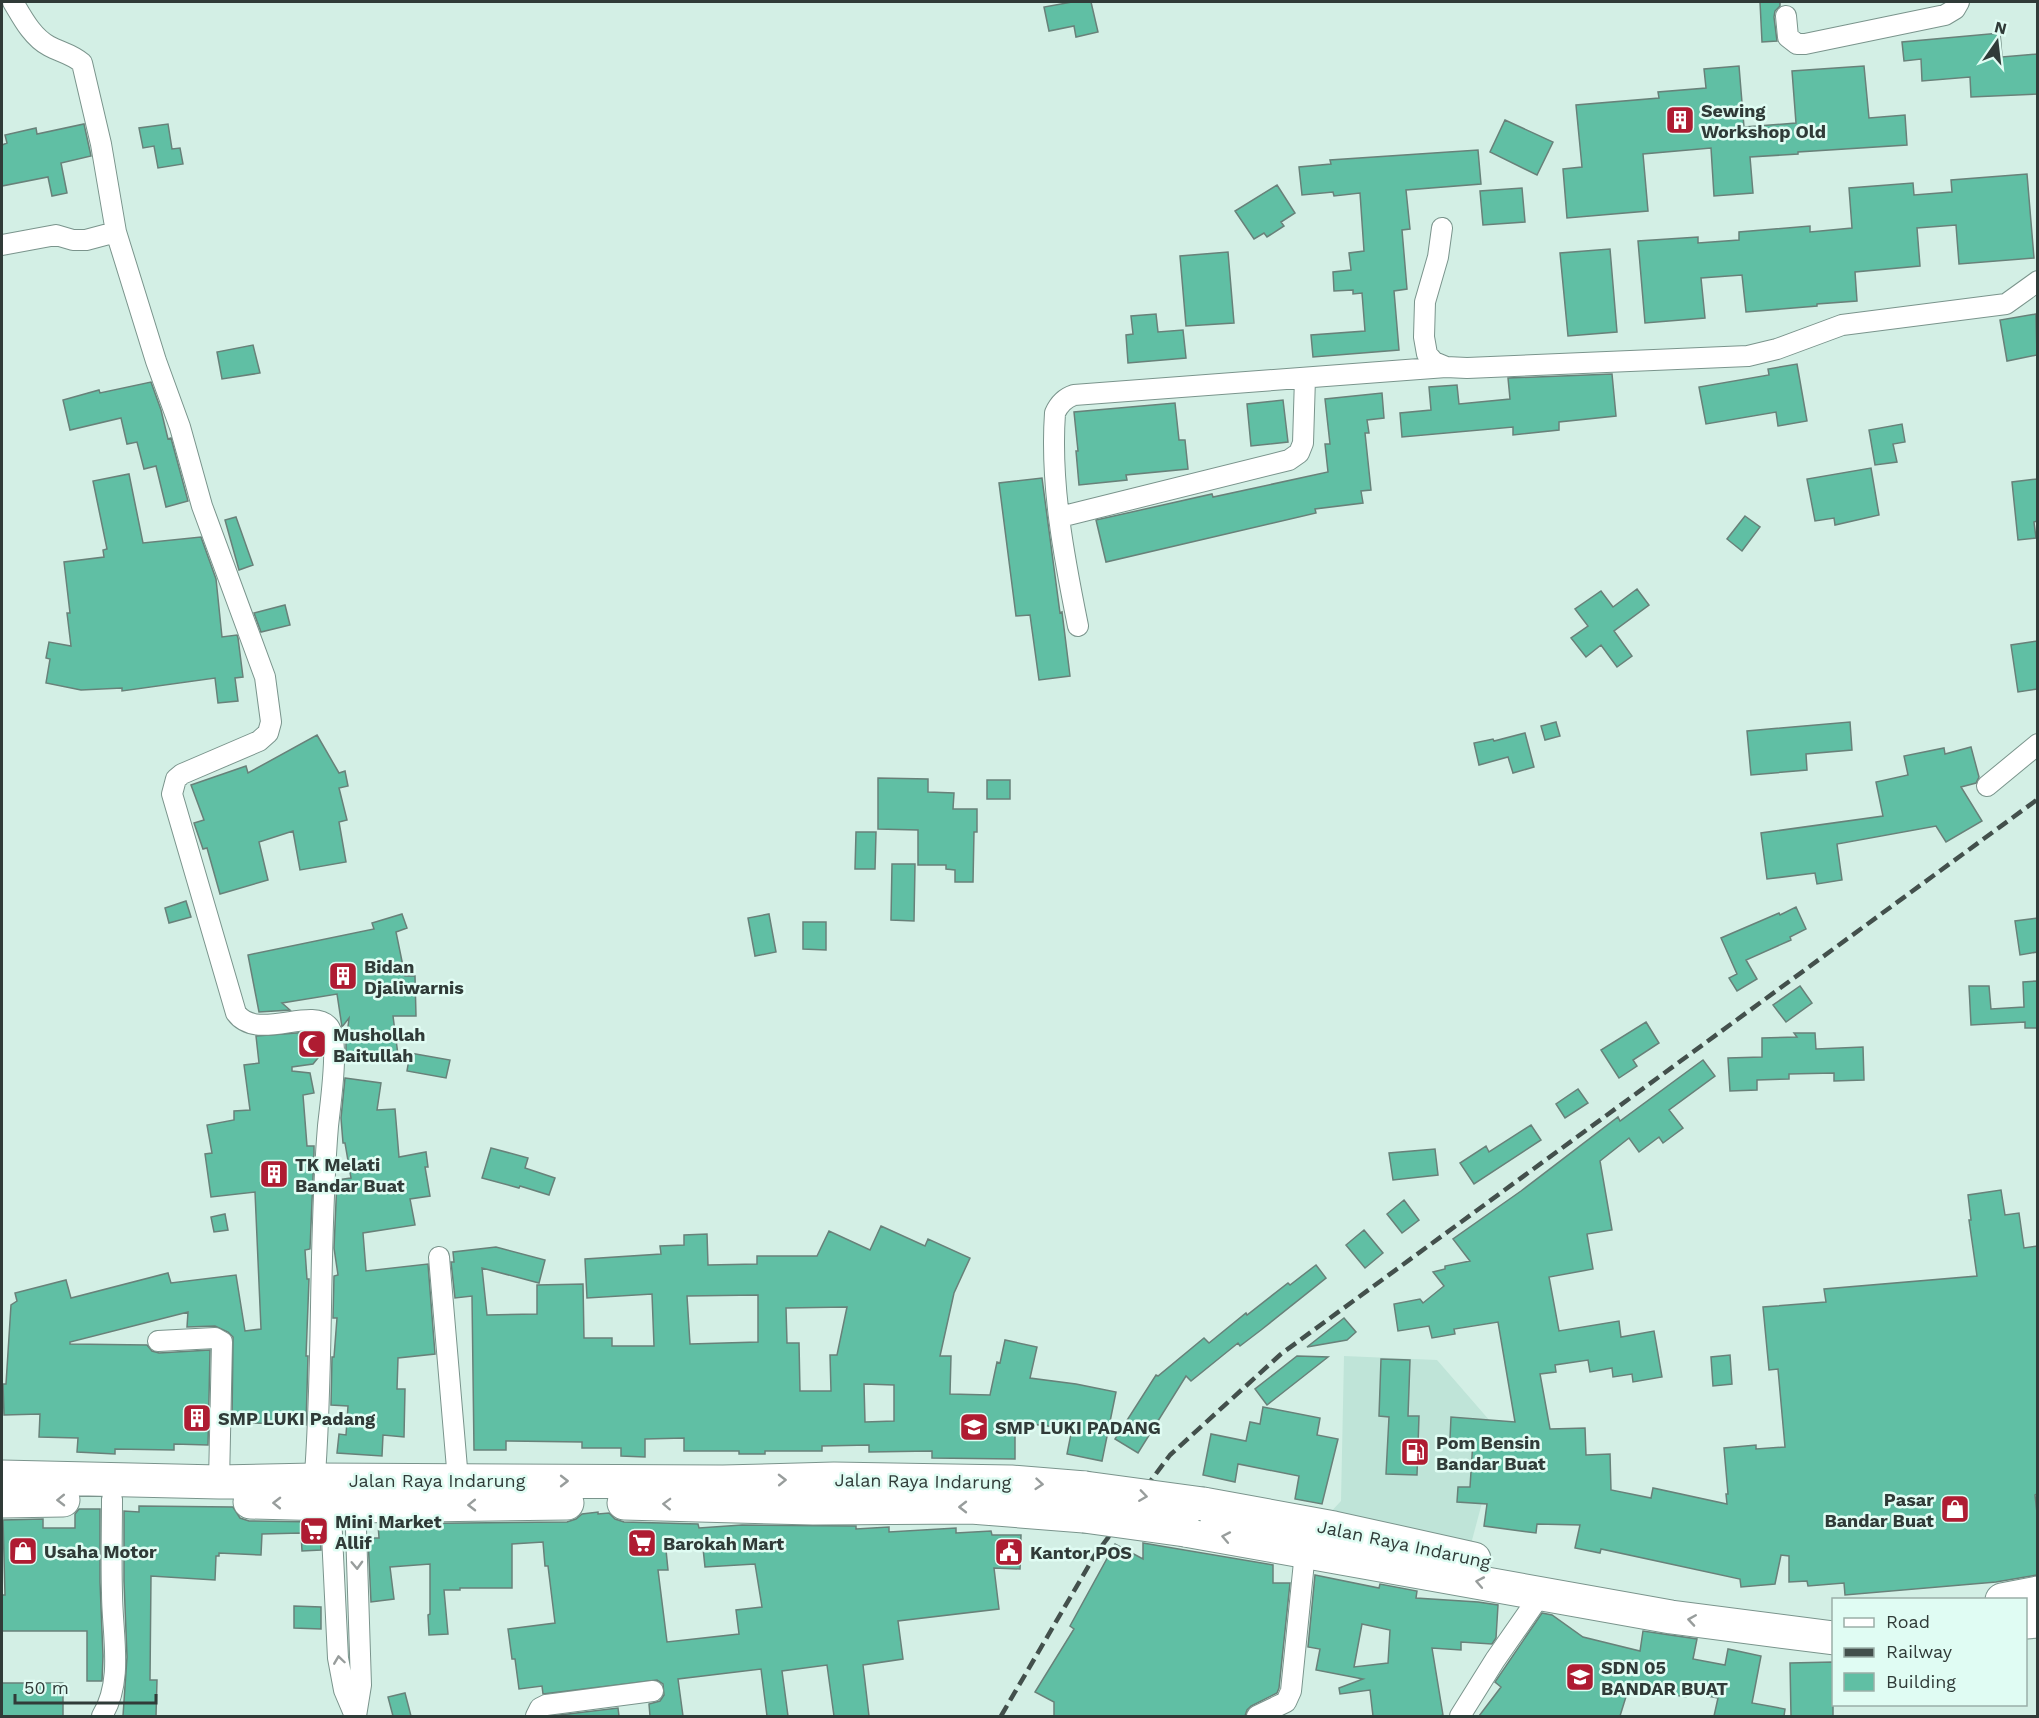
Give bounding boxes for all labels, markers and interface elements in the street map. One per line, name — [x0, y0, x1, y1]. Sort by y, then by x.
north arrow — [1967, 12, 2027, 72]
text: N — [1992, 17, 2009, 39]
place label: Sewing Workshop Old — [1701, 100, 1826, 142]
building icon: Sewing Workshop Old — [1664, 104, 1696, 136]
place label: Bidan Djaliwarnis — [364, 956, 464, 998]
building icon: Bidan Djaliwarnis — [327, 960, 359, 992]
place label: Mushollah Baitullah — [333, 1024, 426, 1066]
mosque icon: Mushollah Baitullah — [296, 1028, 328, 1060]
place label: TK Melati Bandar Buat — [295, 1154, 405, 1196]
building icon: TK Melati Bandar Buat — [258, 1158, 290, 1190]
building icon: SMP LUKI Padang — [181, 1402, 213, 1434]
place label: SMP LUKI Padang — [218, 1408, 376, 1429]
school or university icon: SMP LUKI PADANG — [958, 1411, 990, 1443]
place label: SMP LUKI PADANG — [995, 1417, 1161, 1438]
place label: Pom Bensin Bandar Buat — [1436, 1432, 1546, 1474]
fuel station icon: Pom Bensin Bandar Buat — [1399, 1436, 1431, 1468]
street label: Jalan Raya Indarung — [835, 1469, 1012, 1493]
street label: Jalan Raya Indarung — [349, 1470, 526, 1491]
one-way arrow — [777, 1474, 786, 1487]
one-way arrow — [559, 1475, 568, 1487]
one-way arrow — [1035, 1477, 1044, 1490]
one-way arrow — [1138, 1489, 1148, 1501]
place label: Pasar Bandar Buat — [1824, 1489, 1934, 1531]
shop icon: Pasar Bandar Buat — [1939, 1493, 1971, 1525]
one-way arrow — [57, 1494, 66, 1506]
one-way arrow — [273, 1497, 282, 1509]
one-way arrow — [468, 1498, 477, 1511]
one-way arrow — [663, 1498, 672, 1511]
one-way arrow — [959, 1501, 968, 1513]
place label: Mini Market Allif — [335, 1511, 442, 1553]
supermarket icon: Mini Market Allif — [298, 1515, 330, 1547]
street label: Jalan Raya Indarung — [1315, 1515, 1493, 1573]
supermarket icon: Barokah Mart — [626, 1527, 658, 1559]
one-way arrow — [1221, 1531, 1231, 1544]
place label: Barokah Mart — [663, 1533, 784, 1554]
shop icon: Usaha Motor — [7, 1535, 39, 1567]
public building icon: Kantor POS — [993, 1536, 1025, 1568]
place label: Usaha Motor — [44, 1541, 157, 1562]
place label: Kantor POS — [1030, 1542, 1132, 1563]
one-way arrow — [351, 1560, 363, 1569]
one-way arrow — [1475, 1577, 1484, 1589]
legend — [1832, 1598, 2027, 1706]
text: Road — [1886, 1611, 1930, 1632]
one-way arrow — [1688, 1615, 1697, 1627]
text: Railway — [1886, 1641, 1953, 1662]
one-way arrow — [333, 1656, 345, 1665]
place label: SDN 05 BANDAR BUAT — [1601, 1657, 1728, 1699]
school or university icon: SDN 05 BANDAR BUAT — [1564, 1661, 1596, 1693]
scale bar — [15, 1667, 156, 1705]
text: Building — [1886, 1671, 1956, 1692]
text: 50 m — [24, 1677, 69, 1698]

